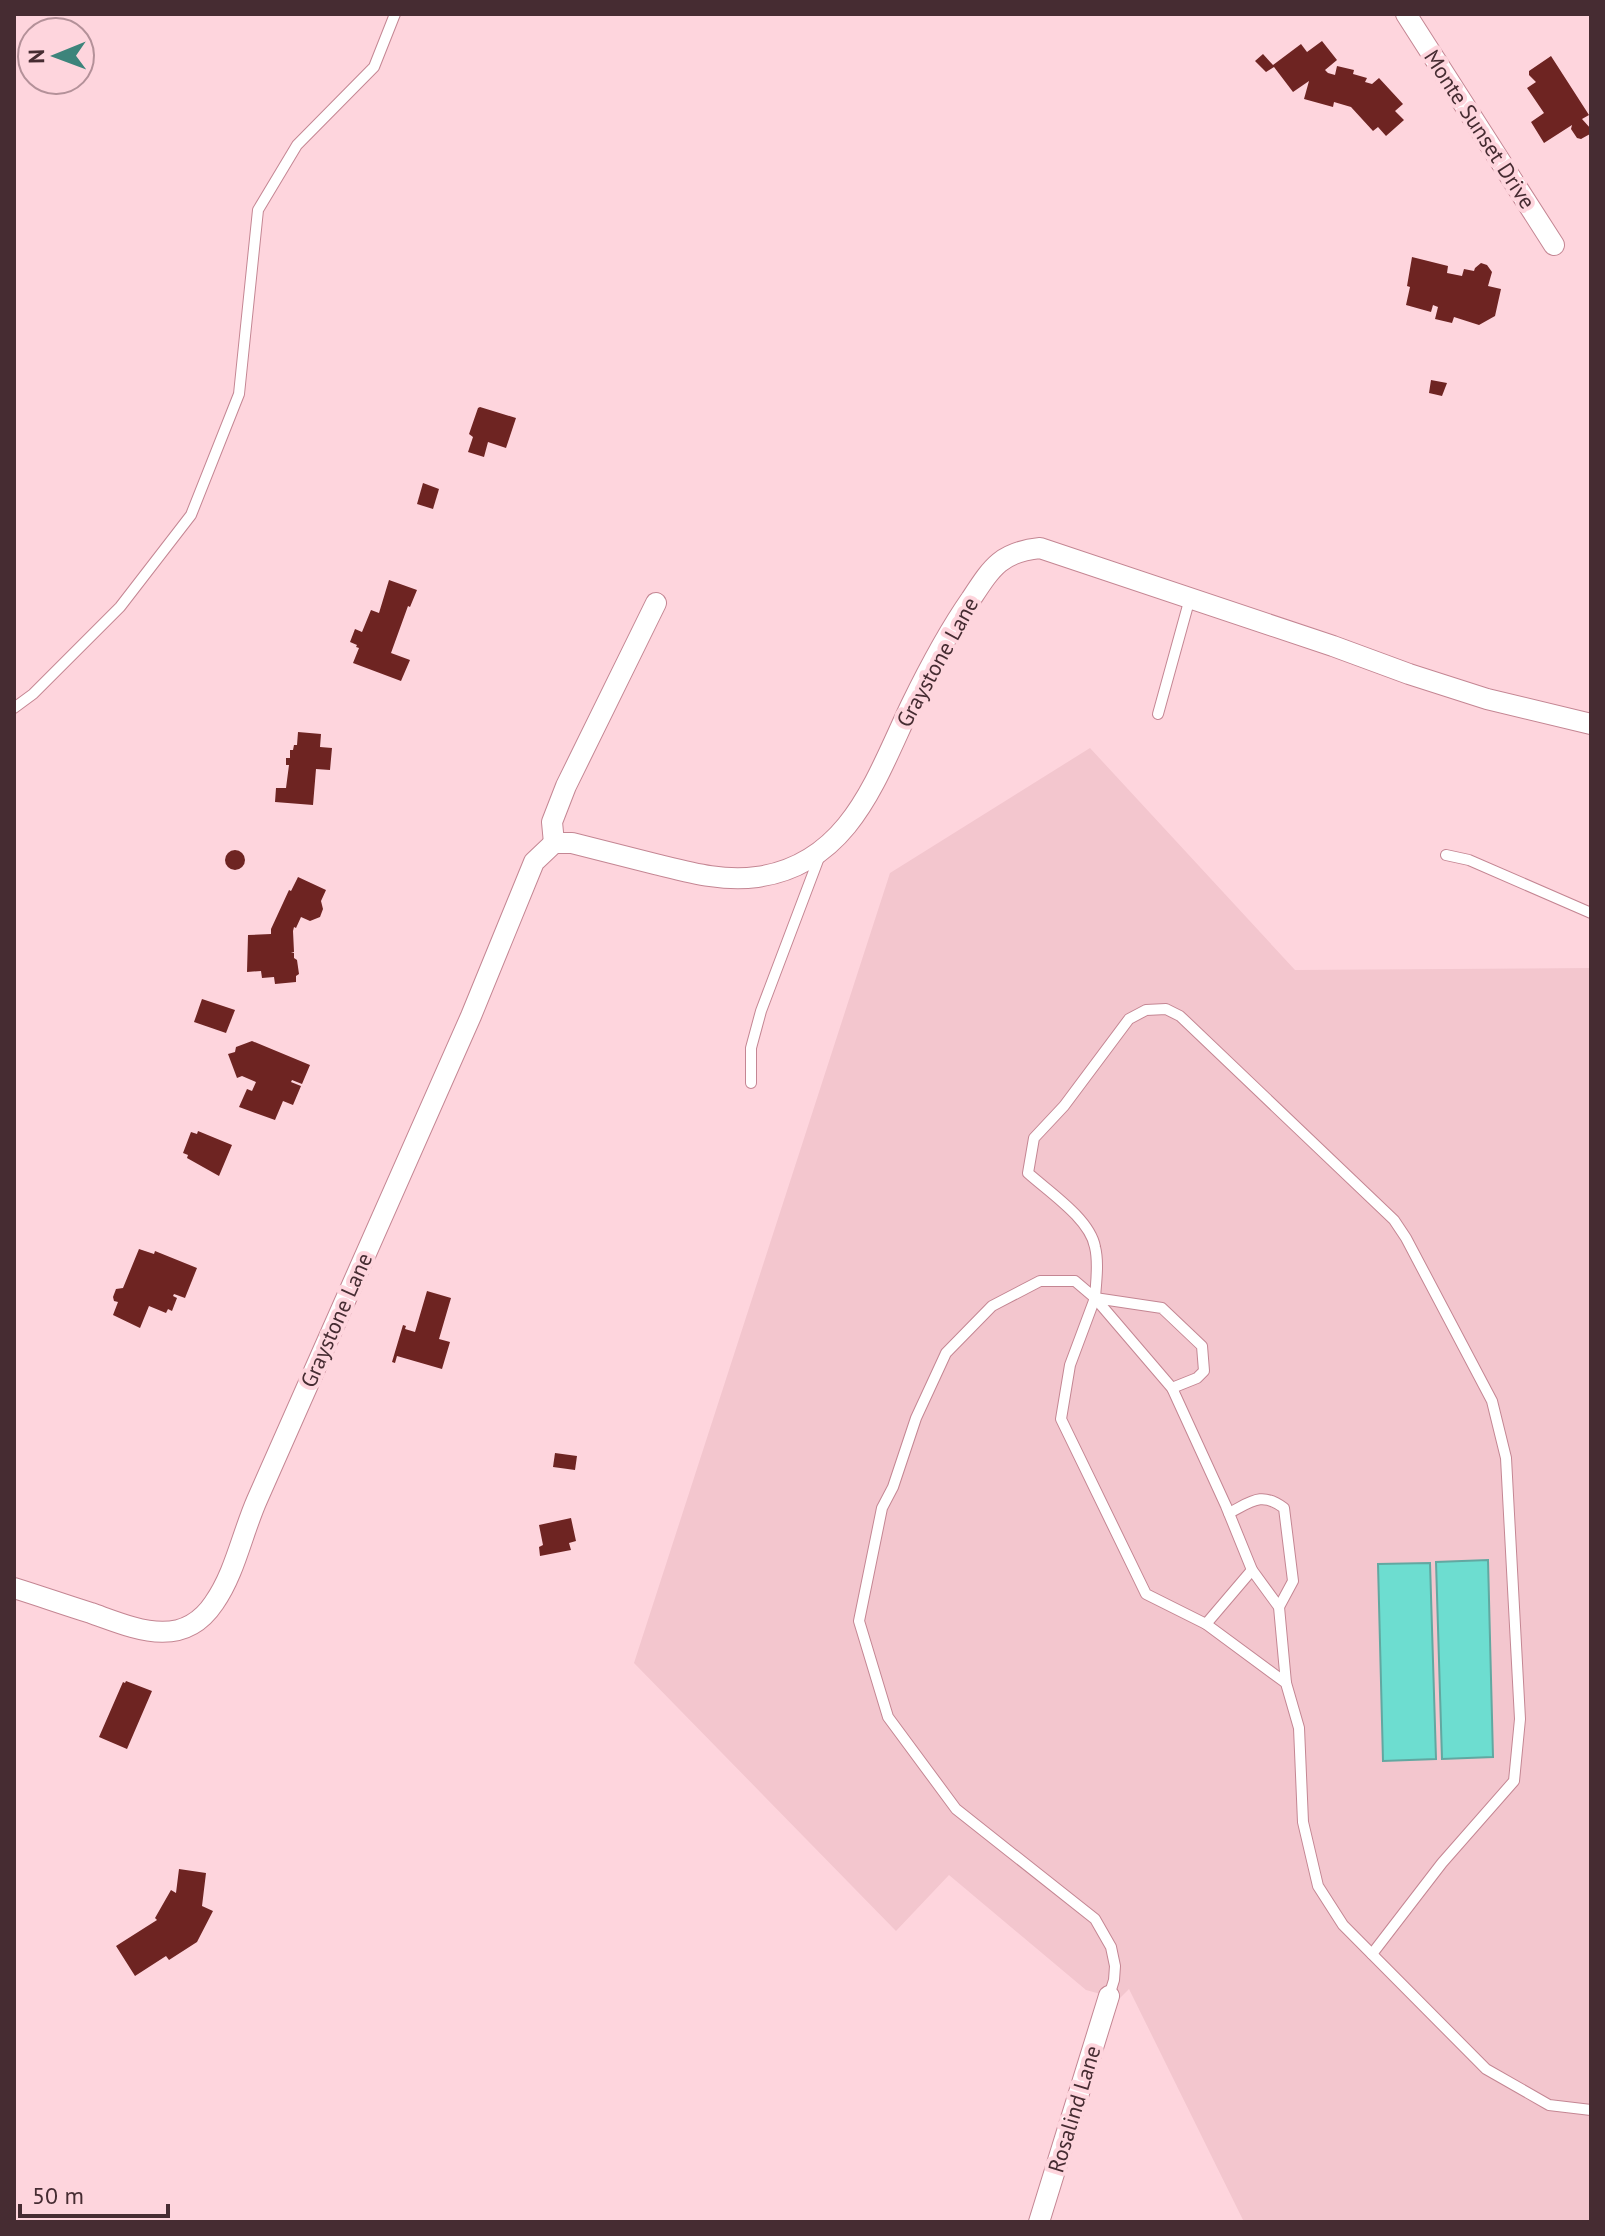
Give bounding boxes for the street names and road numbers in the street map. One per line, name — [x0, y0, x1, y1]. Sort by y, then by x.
street label: Monte Sunset Drive — [1418, 44, 1542, 214]
street label: Graystone Lane — [890, 592, 984, 732]
street label: Graystone Lane — [294, 1248, 378, 1392]
street label: Rosalind Lane — [1041, 2042, 1107, 2176]

